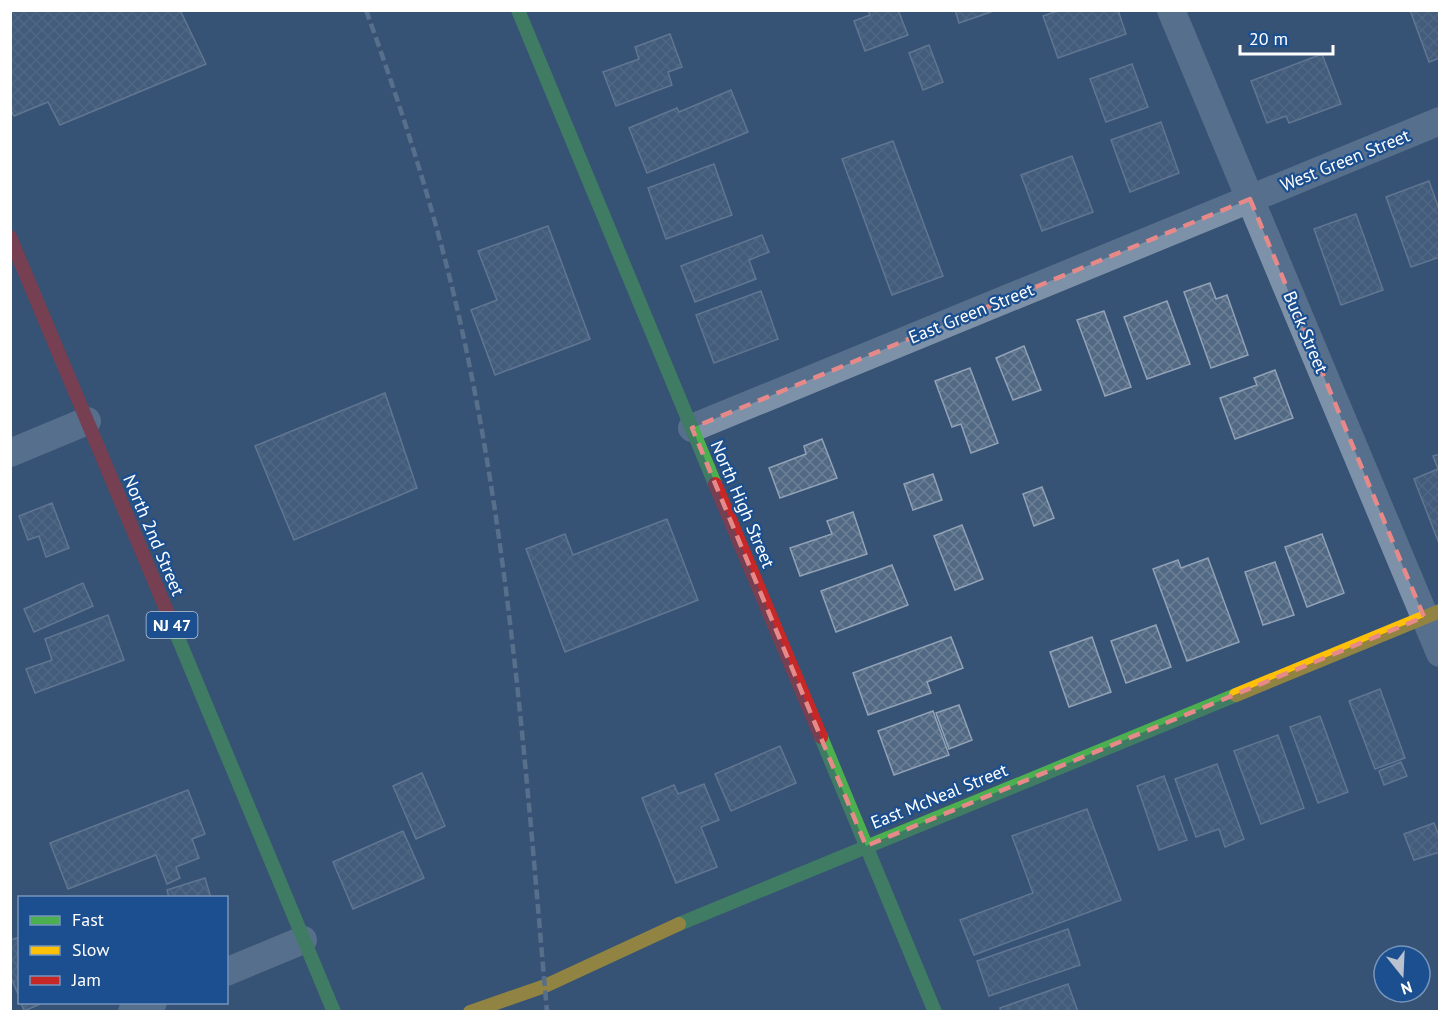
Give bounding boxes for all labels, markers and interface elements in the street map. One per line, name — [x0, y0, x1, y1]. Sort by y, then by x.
scale bar — [1240, 18, 1333, 56]
text: 20 m — [1249, 27, 1288, 50]
street label: West Green Street — [1277, 124, 1413, 196]
street label: East Green Street — [905, 277, 1037, 349]
street label: Buck Street — [1278, 287, 1334, 377]
street label: North High Street — [706, 437, 780, 571]
street label: North 2nd Street — [118, 471, 190, 599]
road number: NJ 47 — [146, 612, 198, 638]
street label: East McNeal Street — [867, 758, 1011, 834]
legend — [18, 896, 228, 1004]
text: Fast — [72, 908, 104, 931]
text: Slow — [72, 938, 110, 961]
north arrow — [1372, 944, 1432, 1004]
text: Jam — [71, 968, 101, 991]
text: N — [1399, 977, 1415, 999]

